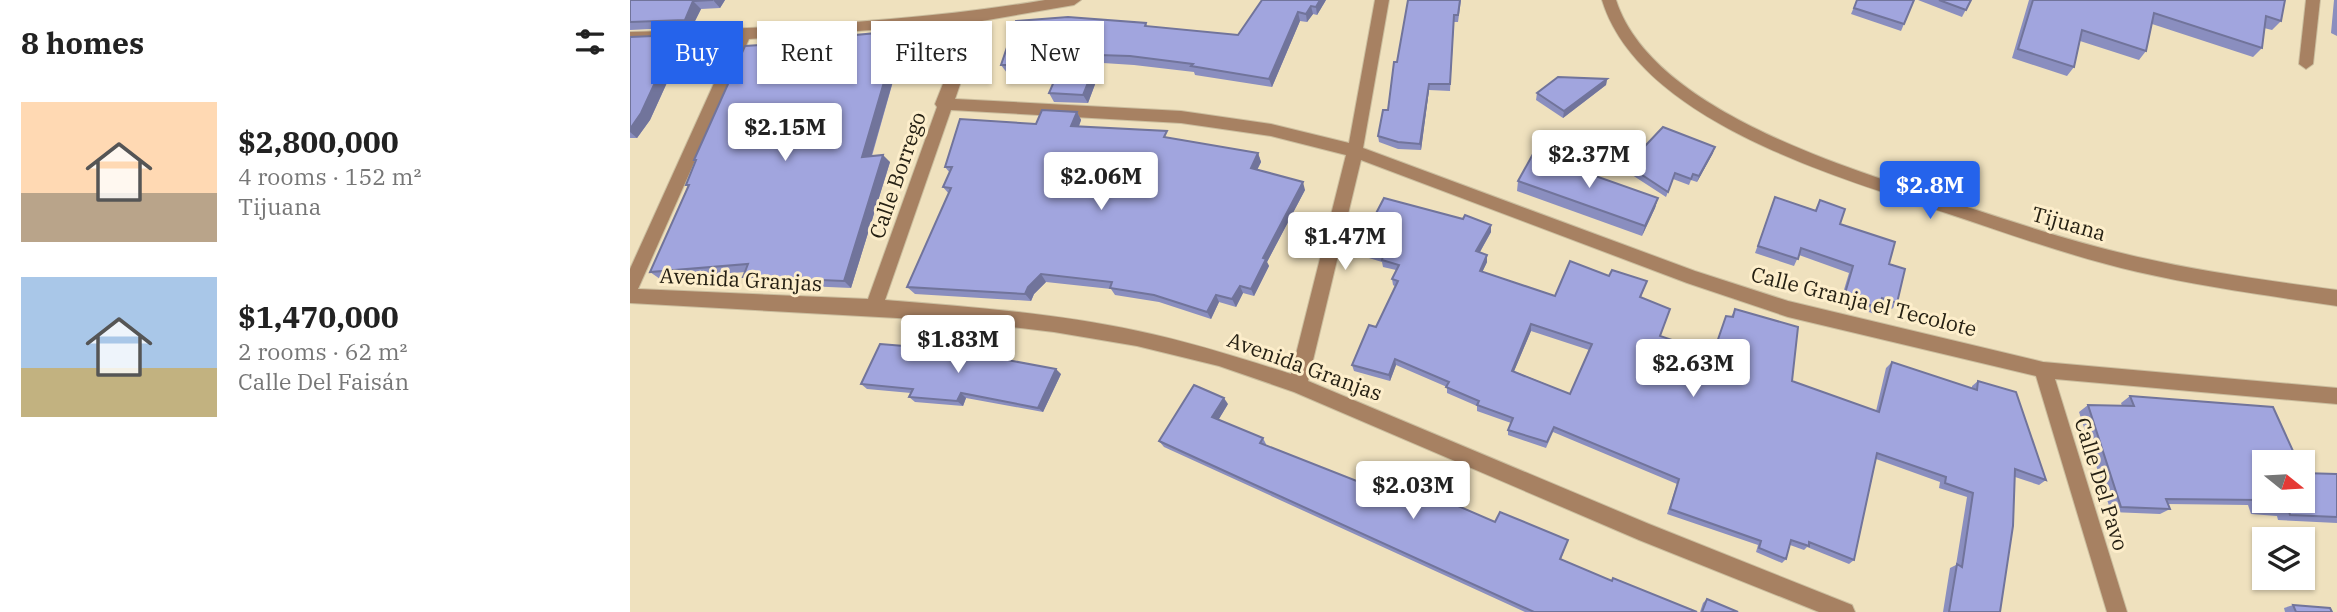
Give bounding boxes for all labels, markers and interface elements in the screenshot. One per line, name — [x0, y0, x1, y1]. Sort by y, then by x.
chip: Buy — [651, 21, 743, 84]
chip: Rent — [757, 21, 857, 84]
chip: Filters — [871, 21, 992, 84]
chip: New — [1006, 21, 1104, 84]
text: 8 homes — [21, 23, 144, 62]
icon: filters — [571, 23, 609, 61]
pin: $2.15M — [728, 104, 842, 163]
street label: Calle Borrego — [862, 108, 932, 242]
text: $2.15M — [744, 111, 826, 141]
text: $2,800,000 — [238, 122, 399, 161]
icon: home — [77, 130, 161, 214]
pin: $2.37M — [1532, 130, 1646, 190]
text: $2.37M — [1548, 138, 1630, 168]
pin: $2.06M — [1044, 152, 1158, 212]
text: $2.06M — [1060, 160, 1142, 190]
text: 4 rooms · 152 m² — [238, 161, 421, 191]
pin: $2.8M — [1881, 162, 1979, 221]
text: $2.8M — [1896, 169, 1964, 199]
text: Tijuana — [238, 191, 321, 221]
street label: Tijuana — [2029, 199, 2109, 247]
pin: $1.47M — [1288, 212, 1402, 272]
text: $1.47M — [1304, 220, 1386, 250]
street label: Calle Granja el Tecolote — [1748, 259, 1980, 343]
street label: Avenida Granjas — [659, 261, 823, 297]
text: $1,470,000 — [238, 297, 399, 336]
icon: home — [77, 305, 161, 389]
pin: $1.83M — [901, 316, 1015, 375]
text: $1.83M — [917, 323, 999, 353]
street label: Avenida Granjas — [1224, 325, 1386, 407]
text: 2 rooms · 62 m² — [238, 336, 408, 366]
pin: $2.63M — [1636, 340, 1750, 399]
text: $2.63M — [1652, 347, 1734, 377]
text: Calle Del Faisán — [238, 366, 409, 396]
street label: Calle Del Pavo — [2068, 414, 2136, 554]
north arrow — [2252, 450, 2315, 513]
map controls — [2252, 450, 2315, 590]
pin: $2.03M — [1356, 462, 1470, 521]
text: $2.03M — [1372, 469, 1454, 499]
button: layers — [2252, 527, 2315, 590]

